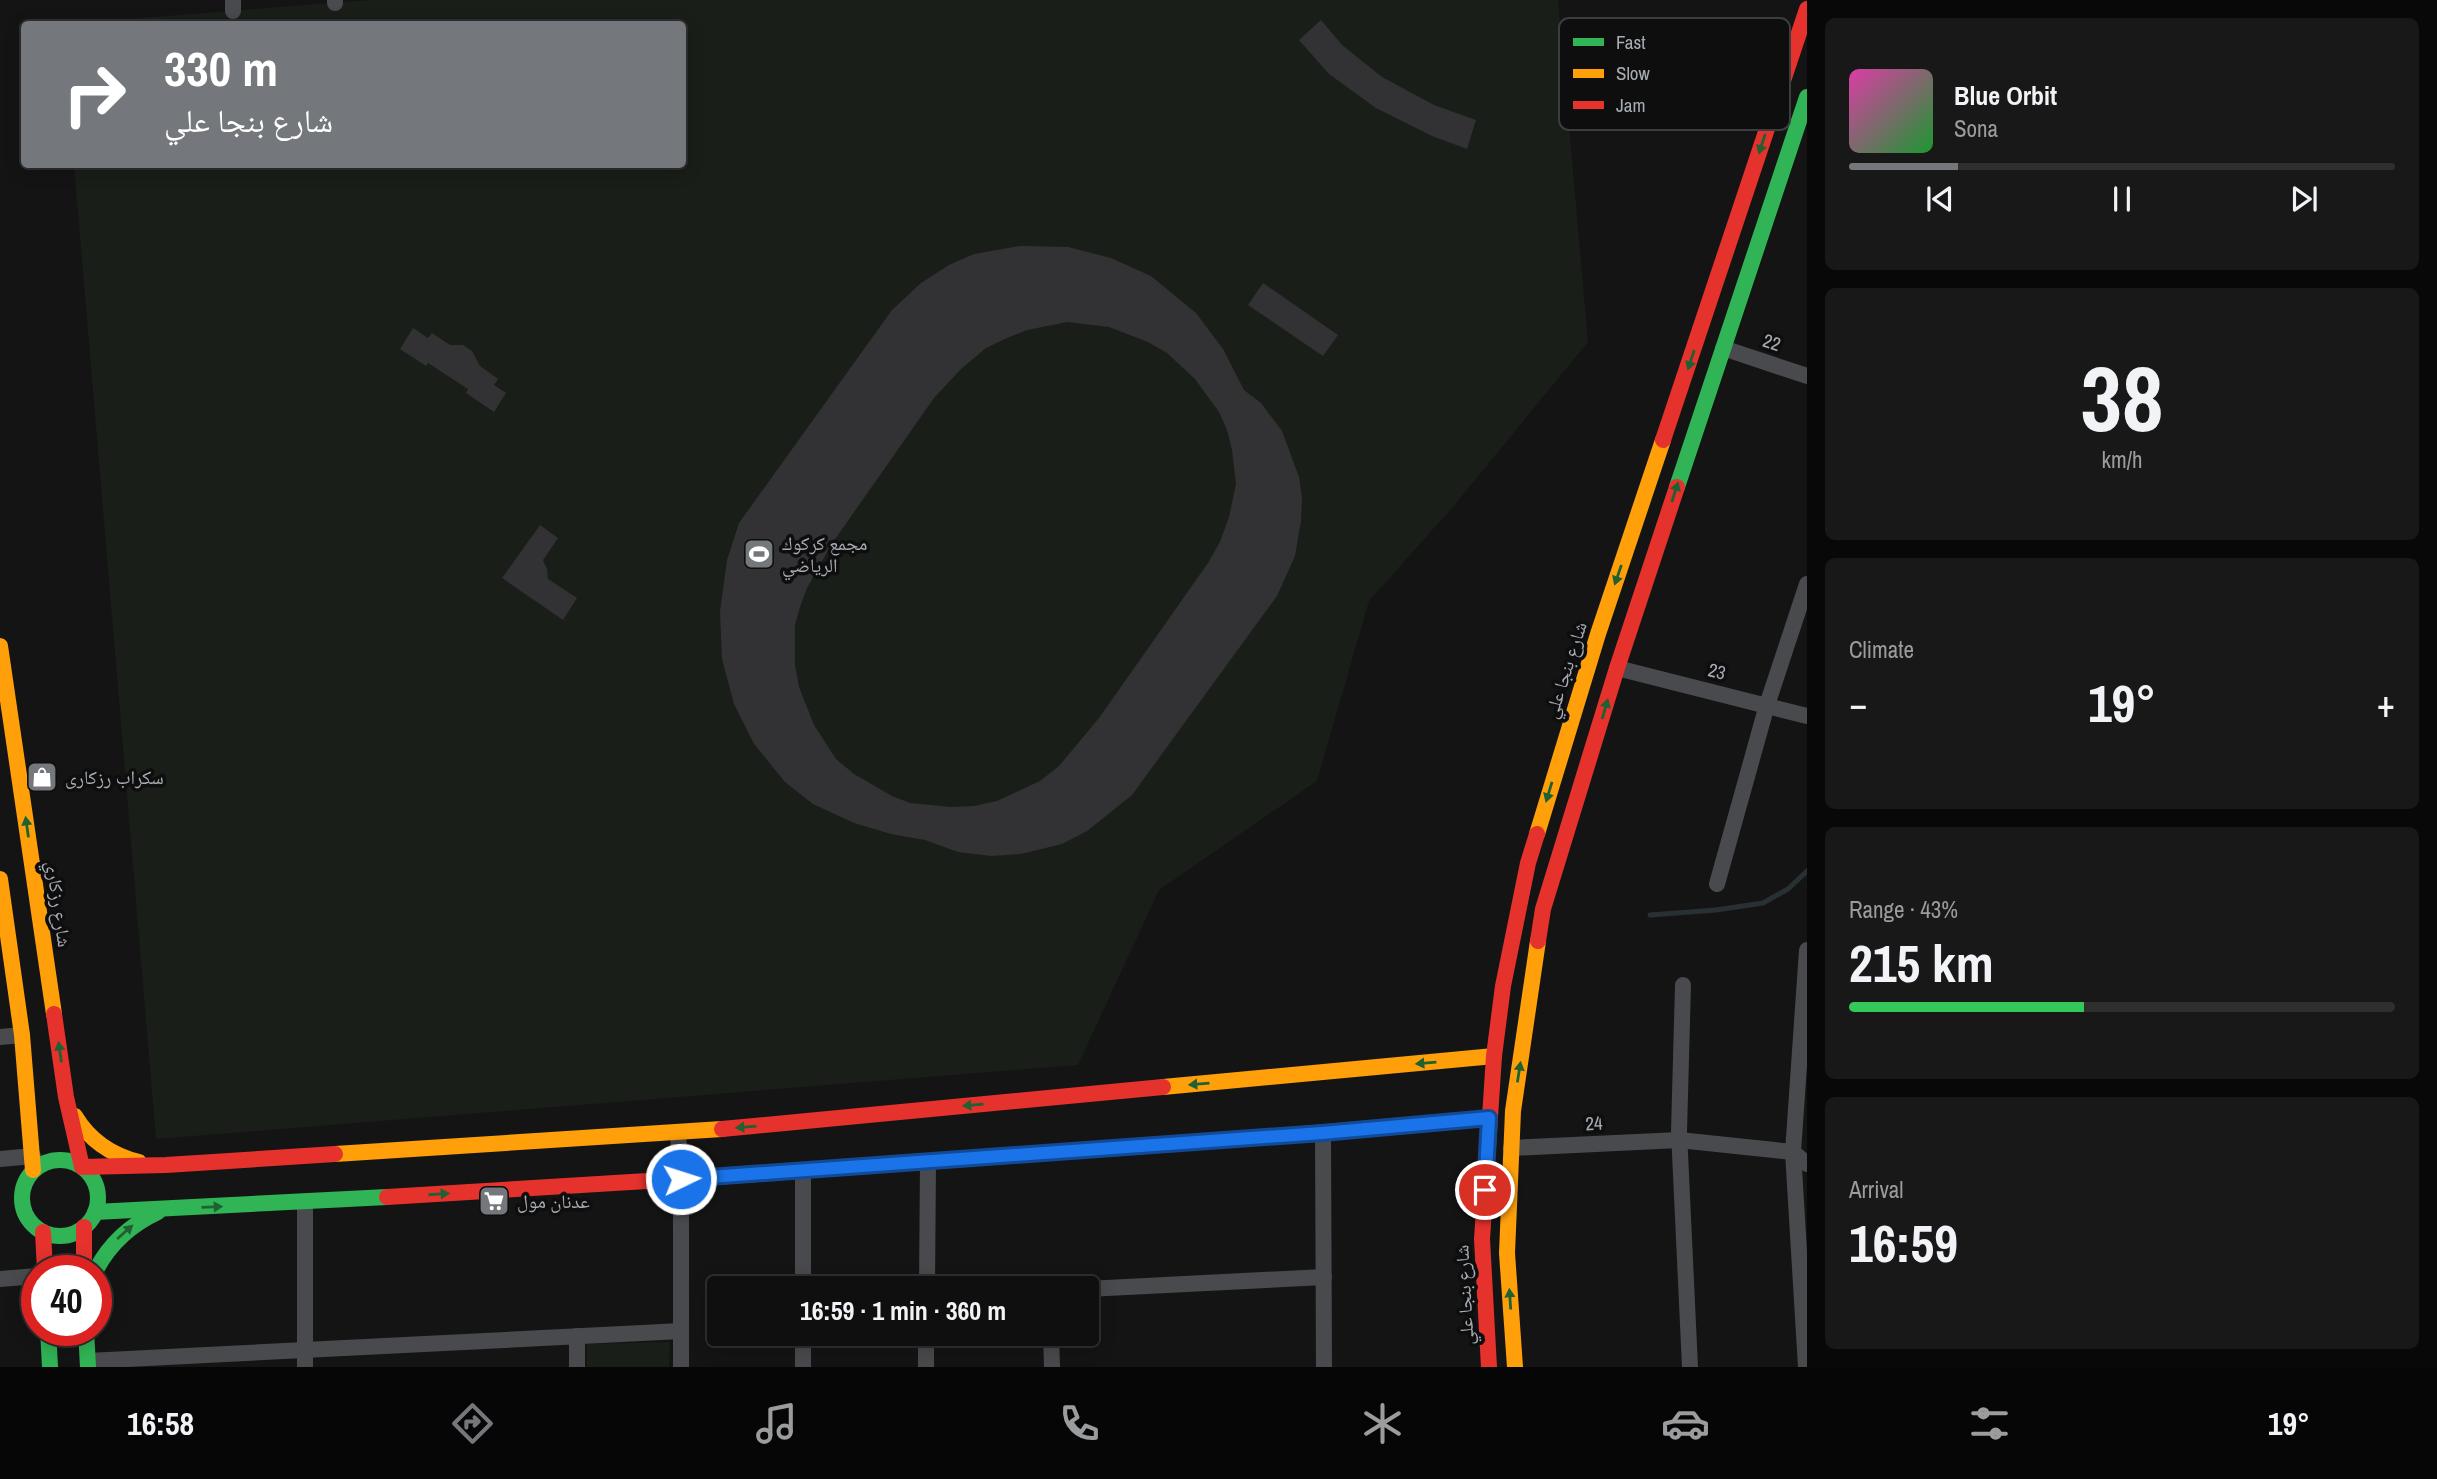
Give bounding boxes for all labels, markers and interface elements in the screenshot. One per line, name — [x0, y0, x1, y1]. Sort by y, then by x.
legend — [1559, 18, 1790, 130]
text: Fast — [1616, 29, 1646, 55]
text: 330 m — [164, 35, 278, 101]
icon: right — [49, 49, 140, 140]
text: Slow — [1616, 60, 1651, 86]
text: Blue Orbit — [1954, 78, 2057, 113]
text: Jam — [1616, 92, 1645, 118]
text: شارع بنجا علي — [164, 99, 333, 142]
text: Sona — [1954, 113, 1998, 144]
one-way arrow — [1757, 133, 1767, 154]
icon: previous — [1921, 180, 1959, 218]
icon: pause — [2103, 180, 2141, 218]
icon: next — [2285, 180, 2323, 218]
street label: 22 — [1760, 327, 1784, 357]
text: 38 — [2081, 337, 2164, 459]
one-way arrow — [1685, 349, 1696, 370]
text: km/h — [2102, 444, 2142, 475]
one-way arrow — [1670, 482, 1681, 503]
place label: مجمع كركوك الرياضي — [782, 530, 868, 581]
sports icon: مجمع كركوك الرياضي — [742, 537, 776, 571]
one-way arrow — [1612, 565, 1623, 586]
street label: شارع بنجا علي — [1537, 618, 1596, 723]
text: Climate — [1849, 634, 1914, 665]
street label: 23 — [1705, 656, 1729, 686]
text: 19° — [2088, 668, 2156, 738]
text: − — [1849, 678, 1867, 729]
text: + — [2377, 678, 2395, 729]
one-way arrow — [1600, 698, 1610, 719]
shop icon: سكراب رزكارى — [25, 760, 59, 794]
place label: سكراب رزكارى — [65, 764, 164, 790]
one-way arrow — [1543, 781, 1553, 802]
one-way arrow — [21, 816, 32, 838]
street label: شارع رزكاري — [37, 859, 78, 949]
text: Range · 43% — [1849, 894, 1958, 925]
text: 215 km — [1849, 928, 1994, 998]
one-way arrow — [54, 1041, 65, 1063]
one-way arrow — [1414, 1057, 1436, 1068]
one-way arrow — [1513, 1061, 1524, 1083]
one-way arrow — [1188, 1079, 1210, 1090]
one-way arrow — [961, 1100, 983, 1111]
street label: 24 — [1585, 1110, 1604, 1136]
one-way arrow — [735, 1122, 757, 1133]
position arrow — [644, 1142, 718, 1216]
pin — [1455, 1160, 1515, 1220]
icon: arrive — [1466, 1171, 1504, 1209]
text: Arrival — [1849, 1174, 1904, 1205]
supermarket icon: عدنان مول — [477, 1184, 511, 1218]
place label: عدنان مول — [517, 1188, 590, 1214]
one-way arrow — [429, 1189, 451, 1200]
one-way arrow — [201, 1201, 223, 1212]
text: 16:59 — [1849, 1208, 1958, 1278]
one-way arrow — [116, 1224, 134, 1240]
street label: شارع بنجا علي — [1448, 1244, 1482, 1346]
speed limit sign: 40 — [21, 1255, 112, 1346]
one-way arrow — [1504, 1288, 1515, 1310]
text: 16:59 · 1 min · 360 m — [800, 1293, 1006, 1328]
icon: directions — [448, 1399, 497, 1448]
icon: music — [752, 1399, 801, 1448]
icon: phone — [1055, 1399, 1104, 1448]
icon: climate — [1358, 1399, 1407, 1448]
icon: car — [1661, 1399, 1710, 1448]
icon: filters — [1965, 1399, 2014, 1448]
text: 16:58 — [127, 1402, 194, 1445]
text: 19° — [2268, 1402, 2310, 1445]

